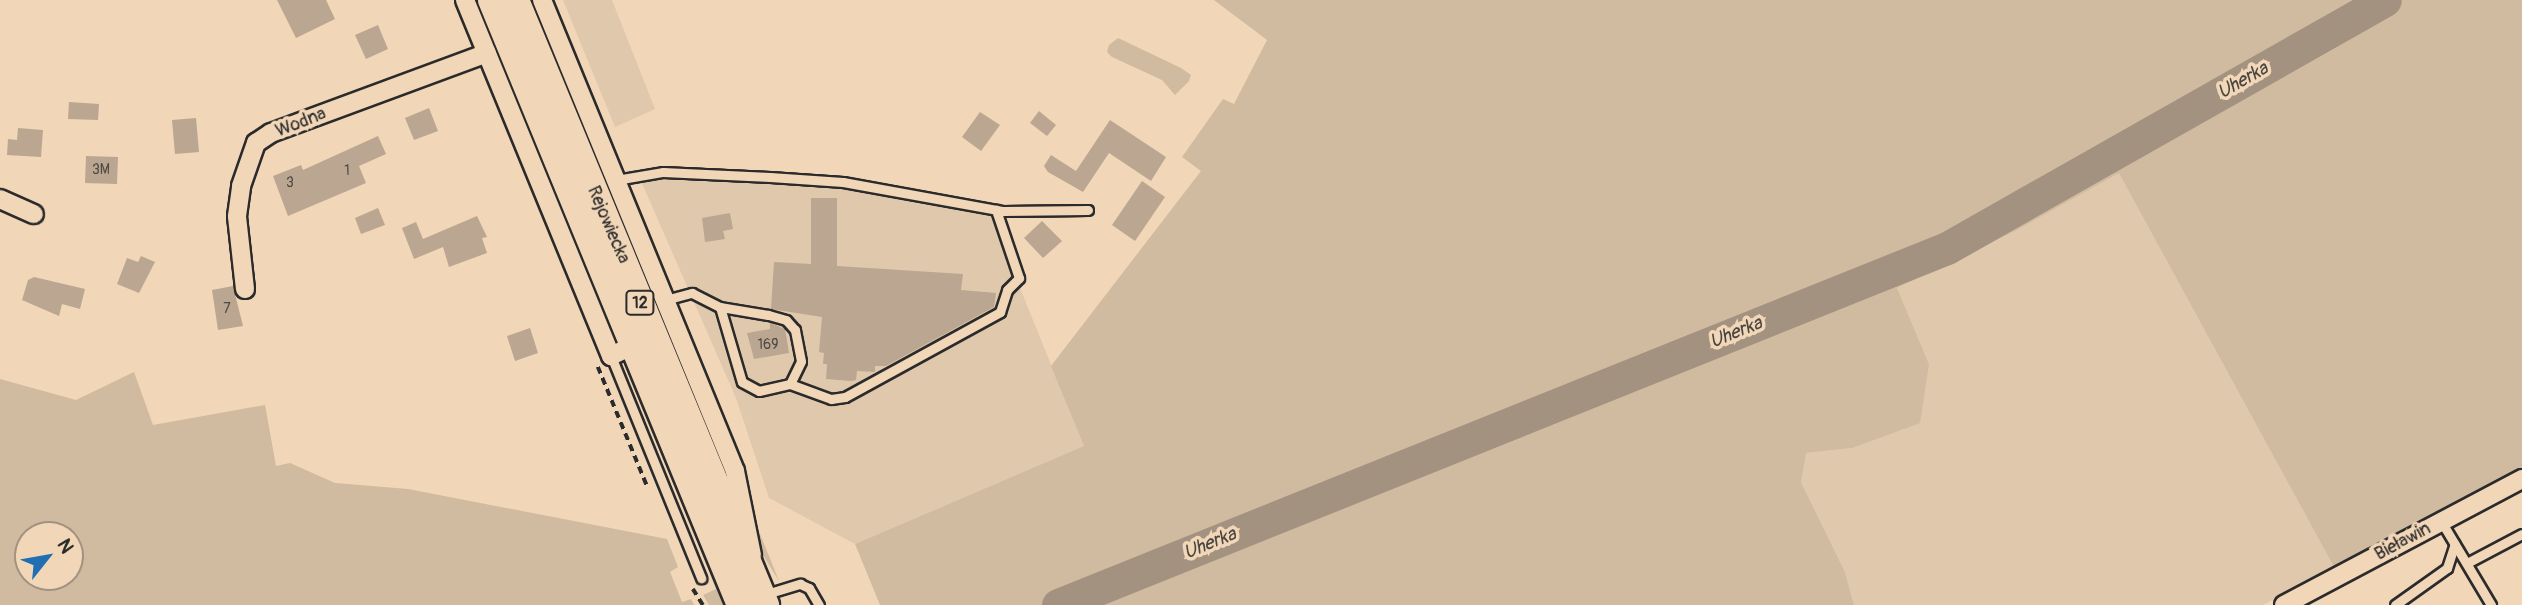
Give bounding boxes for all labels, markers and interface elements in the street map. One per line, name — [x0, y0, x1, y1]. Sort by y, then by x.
water label: Uherka — [2214, 58, 2272, 104]
street label: Wodna — [273, 104, 329, 142]
house number: 3M — [92, 162, 110, 178]
house number: 1 — [344, 163, 350, 179]
house number: 3 — [286, 175, 294, 191]
street label: Rejowiecka — [582, 183, 634, 267]
road number: 12 — [624, 290, 656, 316]
house number: 7 — [223, 301, 231, 317]
water label: Uherka — [1707, 312, 1765, 354]
house number: 169 — [758, 337, 778, 353]
street label: Bieławin — [2371, 518, 2435, 566]
north arrow — [14, 521, 84, 591]
water label: Uherka — [1181, 523, 1239, 565]
text: N — [52, 535, 79, 558]

